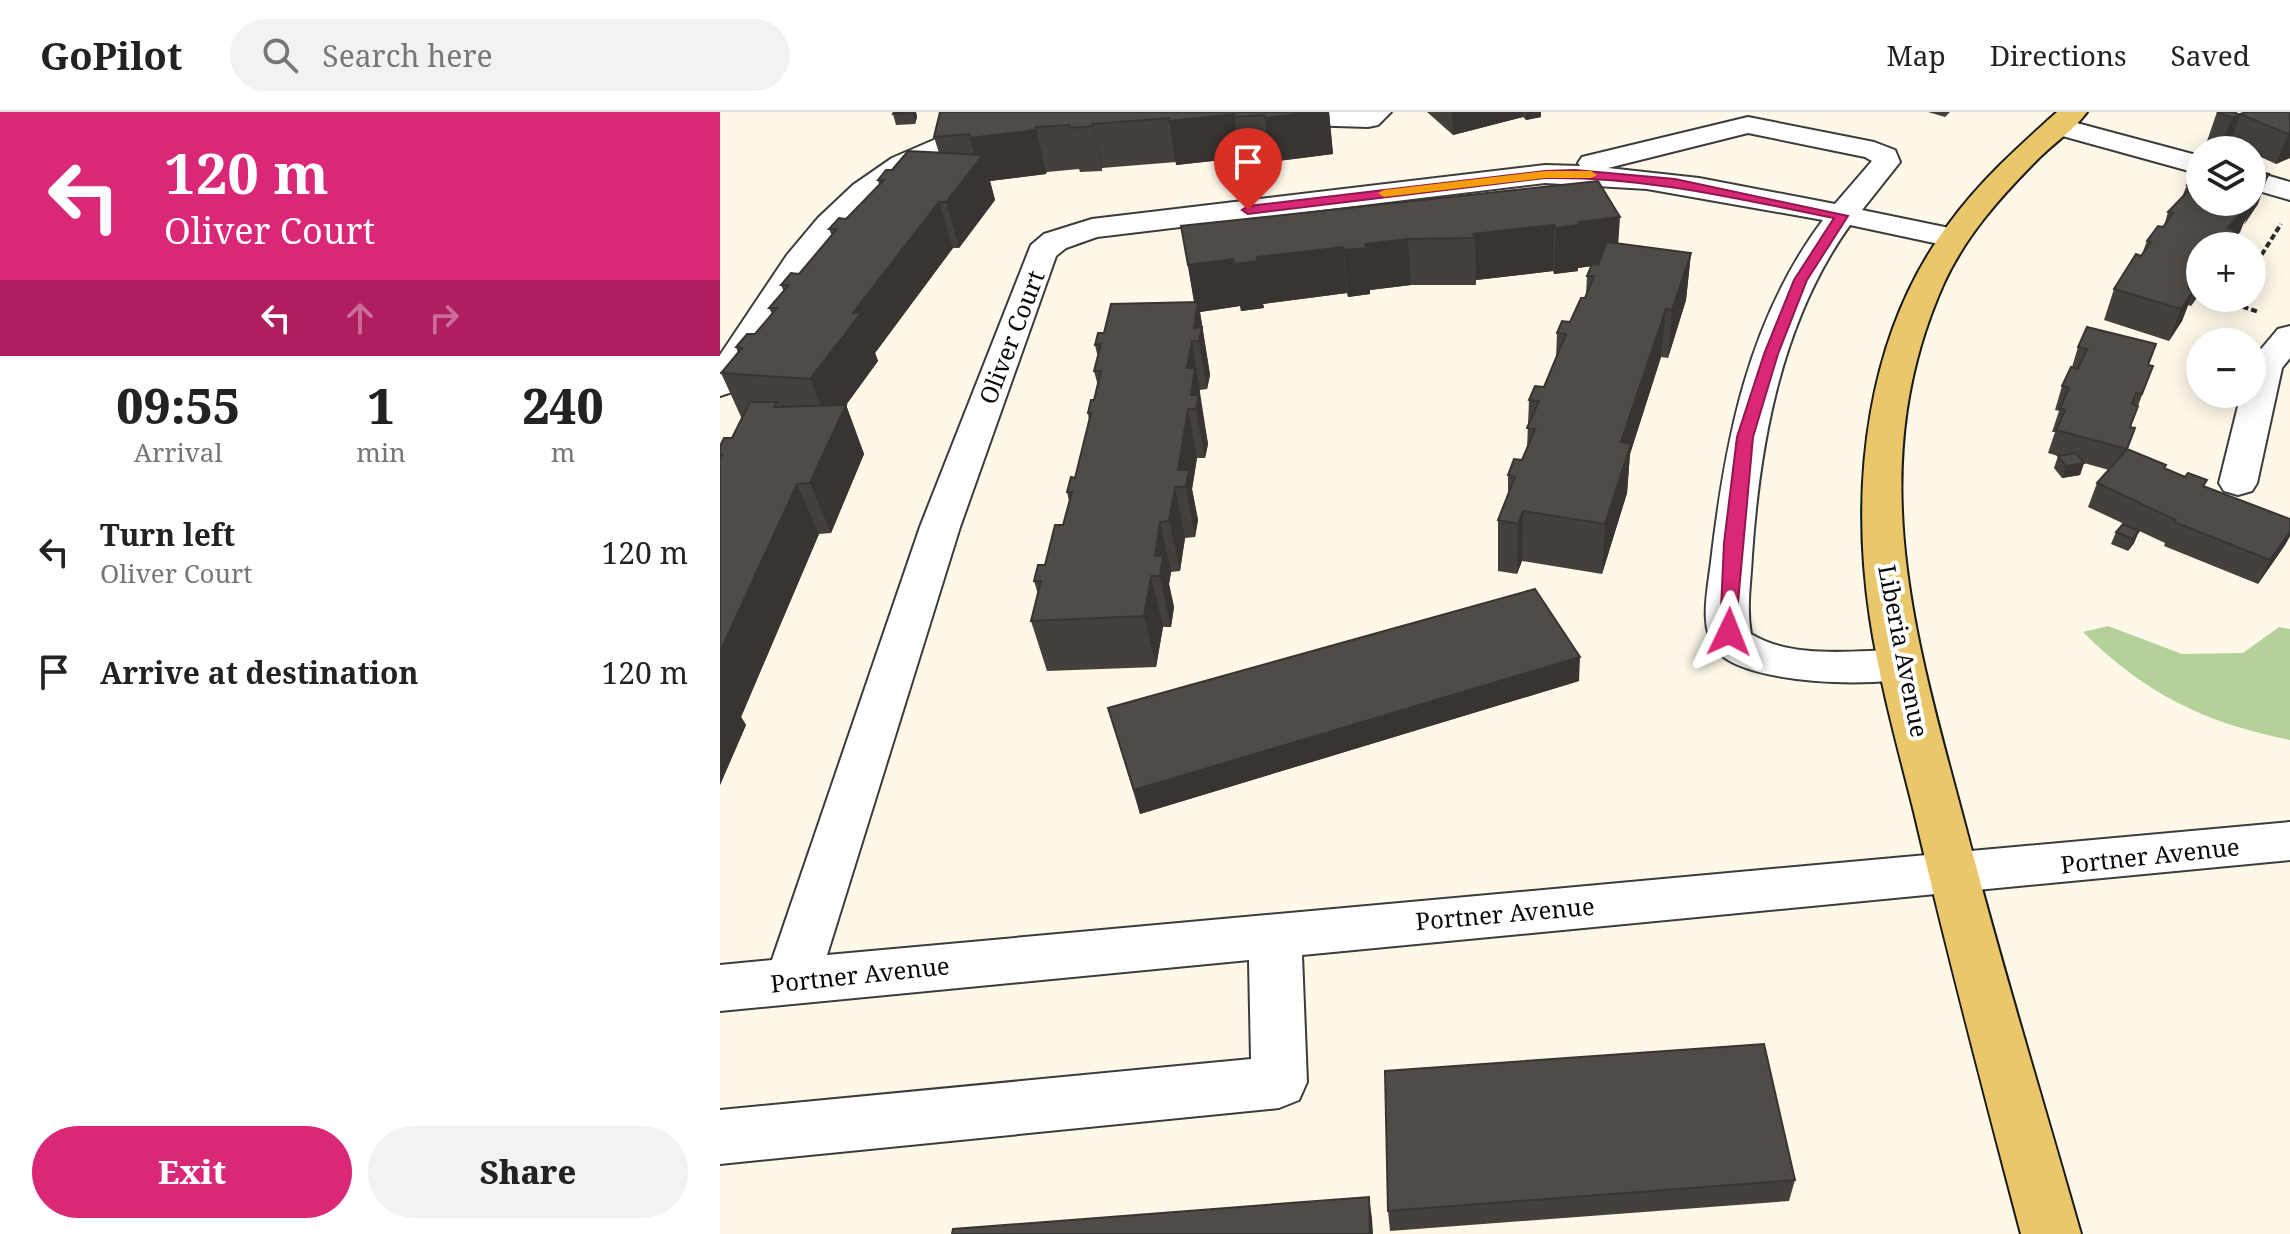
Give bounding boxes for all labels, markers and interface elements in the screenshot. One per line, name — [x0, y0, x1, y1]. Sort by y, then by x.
search box — [230, 19, 790, 91]
text: GoPilot — [40, 29, 182, 81]
icon: search — [258, 33, 302, 77]
text: Search here — [322, 35, 493, 76]
text: Map — [1886, 36, 1946, 74]
text: Directions — [1990, 36, 2127, 74]
text: Saved — [2171, 36, 2250, 74]
pin — [1214, 128, 1282, 210]
text: 120 m — [164, 134, 329, 210]
map controls — [2186, 136, 2266, 408]
button: layers — [2186, 136, 2266, 216]
icon: arrive — [1226, 140, 1270, 184]
icon: left — [32, 144, 136, 248]
text: Oliver Court — [164, 206, 375, 255]
button: + — [2186, 232, 2266, 312]
street label: Oliver Court — [970, 265, 1052, 409]
icon: left — [254, 296, 298, 340]
icon: ahead — [338, 296, 382, 340]
icon: right — [422, 296, 466, 340]
button: − — [2186, 328, 2266, 408]
text: 09:55 — [116, 373, 240, 438]
text: 1 — [367, 373, 395, 438]
text: 240 — [522, 373, 604, 438]
text: Arrival — [134, 434, 223, 470]
text: min — [356, 434, 406, 470]
text: m — [551, 434, 575, 470]
text: Turn left — [100, 514, 235, 555]
icon: left — [32, 530, 76, 574]
text: 120 m — [602, 532, 688, 573]
text: Oliver Court — [100, 555, 253, 591]
street label: Liberia Avenue — [1871, 562, 1937, 740]
position arrow — [1687, 590, 1771, 674]
icon: arrive — [32, 650, 76, 694]
text: Arrive at destination — [100, 652, 419, 693]
text: 120 m — [602, 652, 688, 693]
street label: Portner Avenue — [2059, 829, 2241, 881]
street label: Portner Avenue — [1414, 889, 1596, 937]
street label: Portner Avenue — [769, 948, 951, 1000]
button: Exit — [32, 1126, 352, 1218]
button: Share — [368, 1126, 688, 1218]

